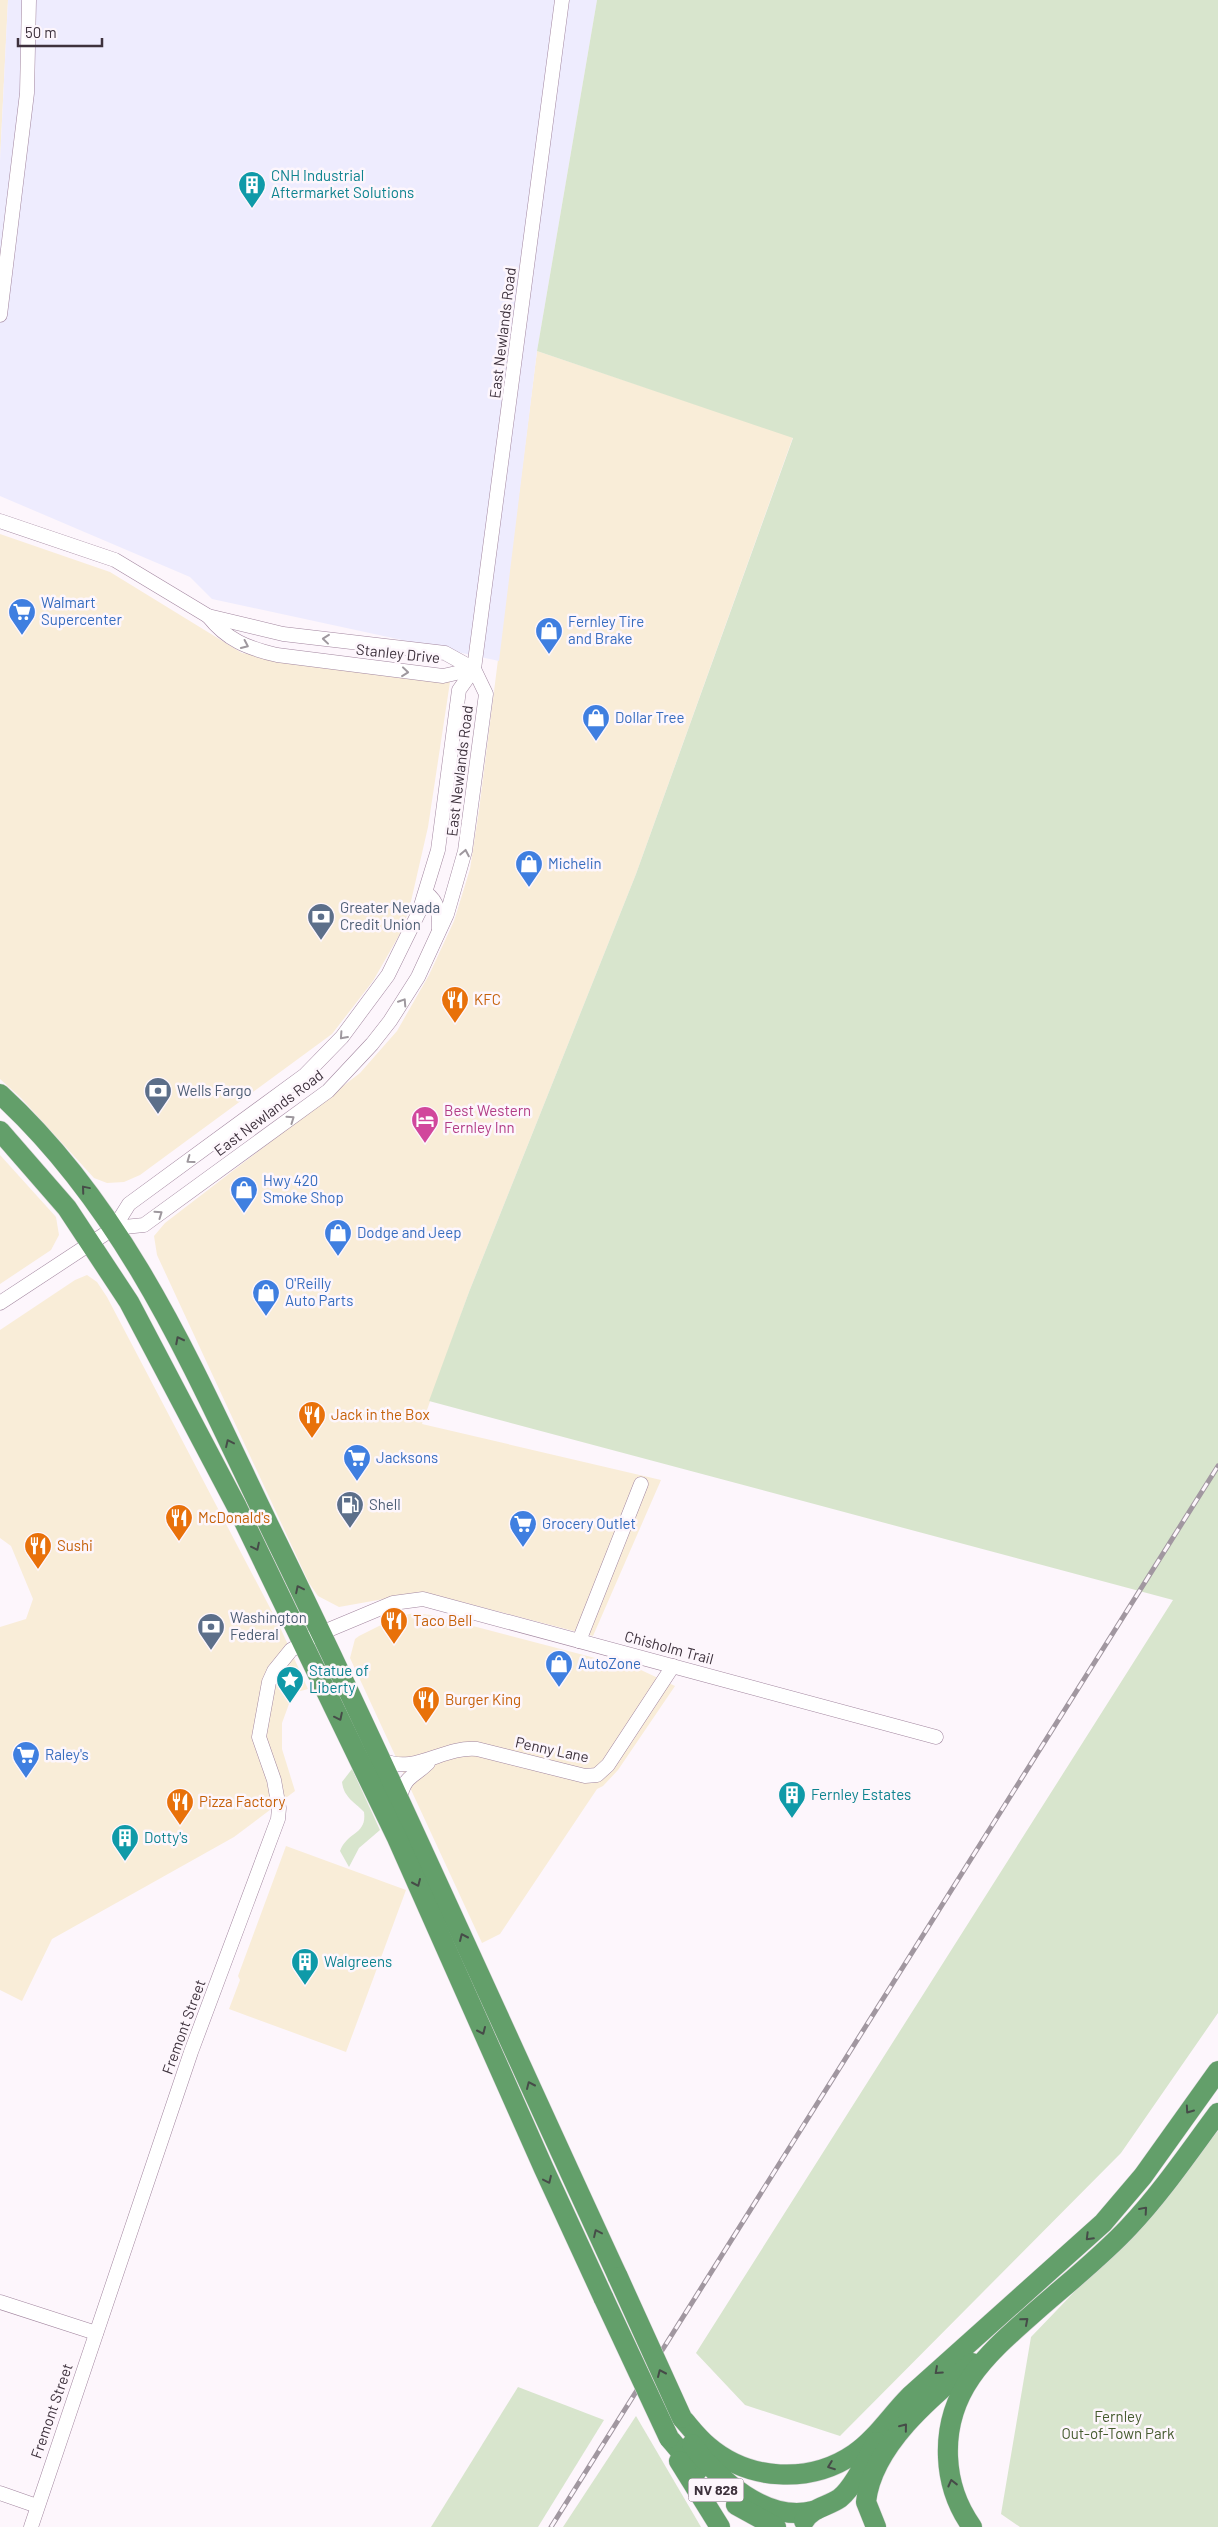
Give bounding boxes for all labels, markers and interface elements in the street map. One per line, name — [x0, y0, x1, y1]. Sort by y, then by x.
scale bar — [18, 15, 101, 47]
text: 50 m — [25, 23, 57, 41]
place label: CNH Industrial Aftermarket Solutions — [271, 166, 414, 201]
building icon: CNH Industrial Aftermarket Solutions — [237, 170, 267, 209]
street label: East Newlands Road — [485, 266, 519, 399]
place label: Walmart Supercenter — [41, 593, 122, 628]
supermarket icon: Walmart Supercenter — [7, 597, 37, 636]
place label: Fernley Tire and Brake — [568, 612, 644, 647]
shop icon: Fernley Tire and Brake — [534, 616, 564, 655]
one-way arrow — [321, 634, 329, 645]
one-way arrow — [240, 639, 249, 649]
street label: Stanley Drive — [355, 640, 441, 666]
one-way arrow — [401, 666, 409, 677]
shop icon: Dollar Tree — [581, 703, 611, 742]
street label: East Newlands Road — [442, 704, 476, 837]
place label: Dollar Tree — [615, 708, 685, 726]
one-way arrow — [459, 849, 469, 858]
shop icon: Michelin — [514, 849, 544, 888]
place label: Michelin — [548, 854, 602, 872]
place label: Greater Nevada Credit Union — [340, 898, 440, 933]
bank icon: Greater Nevada Credit Union — [306, 902, 336, 941]
restaurant icon: KFC — [440, 985, 470, 1024]
place label: KFC — [474, 990, 501, 1008]
one-way arrow — [397, 999, 406, 1008]
one-way arrow — [339, 1031, 348, 1040]
street label: East Newlands Road — [210, 1065, 326, 1159]
bank icon: Wells Fargo — [143, 1076, 173, 1115]
place label: Wells Fargo — [177, 1081, 252, 1099]
place label: Best Western Fernley Inn — [444, 1101, 531, 1136]
hotel icon: Best Western Fernley Inn — [410, 1105, 440, 1144]
one-way arrow — [286, 1116, 295, 1125]
one-way arrow — [186, 1154, 195, 1163]
place label: Hwy 420 Smoke Shop — [263, 1171, 344, 1206]
shop icon: Hwy 420 Smoke Shop — [229, 1175, 259, 1214]
one-way arrow — [82, 1185, 91, 1194]
one-way arrow — [153, 1211, 163, 1220]
shop icon: Dodge and Jeep — [323, 1218, 353, 1257]
place label: Dodge and Jeep — [357, 1223, 461, 1241]
place label: O'Reilly Auto Parts — [285, 1274, 353, 1309]
shop icon: O'Reilly Auto Parts — [251, 1278, 281, 1317]
one-way arrow — [175, 1336, 185, 1345]
restaurant icon: Jack in the Box — [297, 1400, 327, 1439]
place label: Jack in the Box — [331, 1405, 430, 1423]
one-way arrow — [225, 1439, 235, 1448]
supermarket icon: Jacksons — [342, 1443, 372, 1482]
place label: Jacksons — [376, 1448, 438, 1466]
fuel station icon: Shell — [335, 1490, 365, 1529]
place label: Shell — [369, 1495, 401, 1513]
restaurant icon: McDonald's — [164, 1503, 194, 1542]
place label: McDonald's — [198, 1508, 270, 1526]
supermarket icon: Grocery Outlet — [508, 1509, 538, 1548]
place label: Grocery Outlet — [542, 1514, 636, 1532]
restaurant icon: Sushi — [23, 1531, 53, 1570]
place label: Sushi — [57, 1536, 93, 1554]
one-way arrow — [250, 1542, 261, 1551]
one-way arrow — [295, 1585, 306, 1594]
restaurant icon: Taco Bell — [379, 1606, 409, 1645]
place label: Washington Federal — [230, 1608, 307, 1643]
place label: Taco Bell — [413, 1611, 472, 1629]
bank icon: Washington Federal — [196, 1612, 226, 1651]
street label: Chisholm Trail — [623, 1627, 716, 1668]
shop icon: AutoZone — [544, 1649, 574, 1688]
place label: AutoZone — [578, 1654, 641, 1672]
place label: Statue of Liberty — [309, 1661, 369, 1696]
place icon: Statue of Liberty — [275, 1665, 305, 1704]
restaurant icon: Burger King — [411, 1685, 441, 1724]
place label: Burger King — [445, 1690, 521, 1708]
one-way arrow — [333, 1712, 343, 1721]
street label: Penny Lane — [514, 1732, 591, 1766]
supermarket icon: Raley's — [11, 1740, 41, 1779]
place label: Raley's — [45, 1745, 89, 1763]
building icon: Fernley Estates — [777, 1780, 807, 1819]
place label: Fernley Estates — [811, 1785, 911, 1803]
restaurant icon: Pizza Factory — [165, 1787, 195, 1826]
place label: Pizza Factory — [199, 1792, 286, 1810]
building icon: Dotty's — [110, 1823, 140, 1862]
place label: Dotty's — [144, 1828, 188, 1846]
one-way arrow — [410, 1878, 421, 1887]
one-way arrow — [458, 1933, 469, 1942]
building icon: Walgreens — [290, 1947, 320, 1986]
place label: Walgreens — [324, 1952, 392, 1970]
street label: Fremont Street — [158, 1977, 209, 2077]
one-way arrow — [476, 2026, 487, 2035]
one-way arrow — [525, 2081, 536, 2090]
one-way arrow — [1187, 2104, 1195, 2113]
one-way arrow — [542, 2174, 552, 2183]
one-way arrow — [1138, 2206, 1147, 2215]
one-way arrow — [593, 2229, 604, 2238]
one-way arrow — [1085, 2231, 1094, 2240]
one-way arrow — [1020, 2318, 1029, 2327]
street label: Fremont Street — [26, 2361, 76, 2461]
one-way arrow — [934, 2365, 943, 2374]
one-way arrow — [658, 2370, 668, 2379]
park label: Fernley Out-of-Town Park — [1061, 2407, 1175, 2442]
one-way arrow — [898, 2424, 907, 2433]
one-way arrow — [827, 2459, 836, 2470]
road number: NV 828 — [688, 2478, 744, 2502]
one-way arrow — [947, 2480, 957, 2488]

